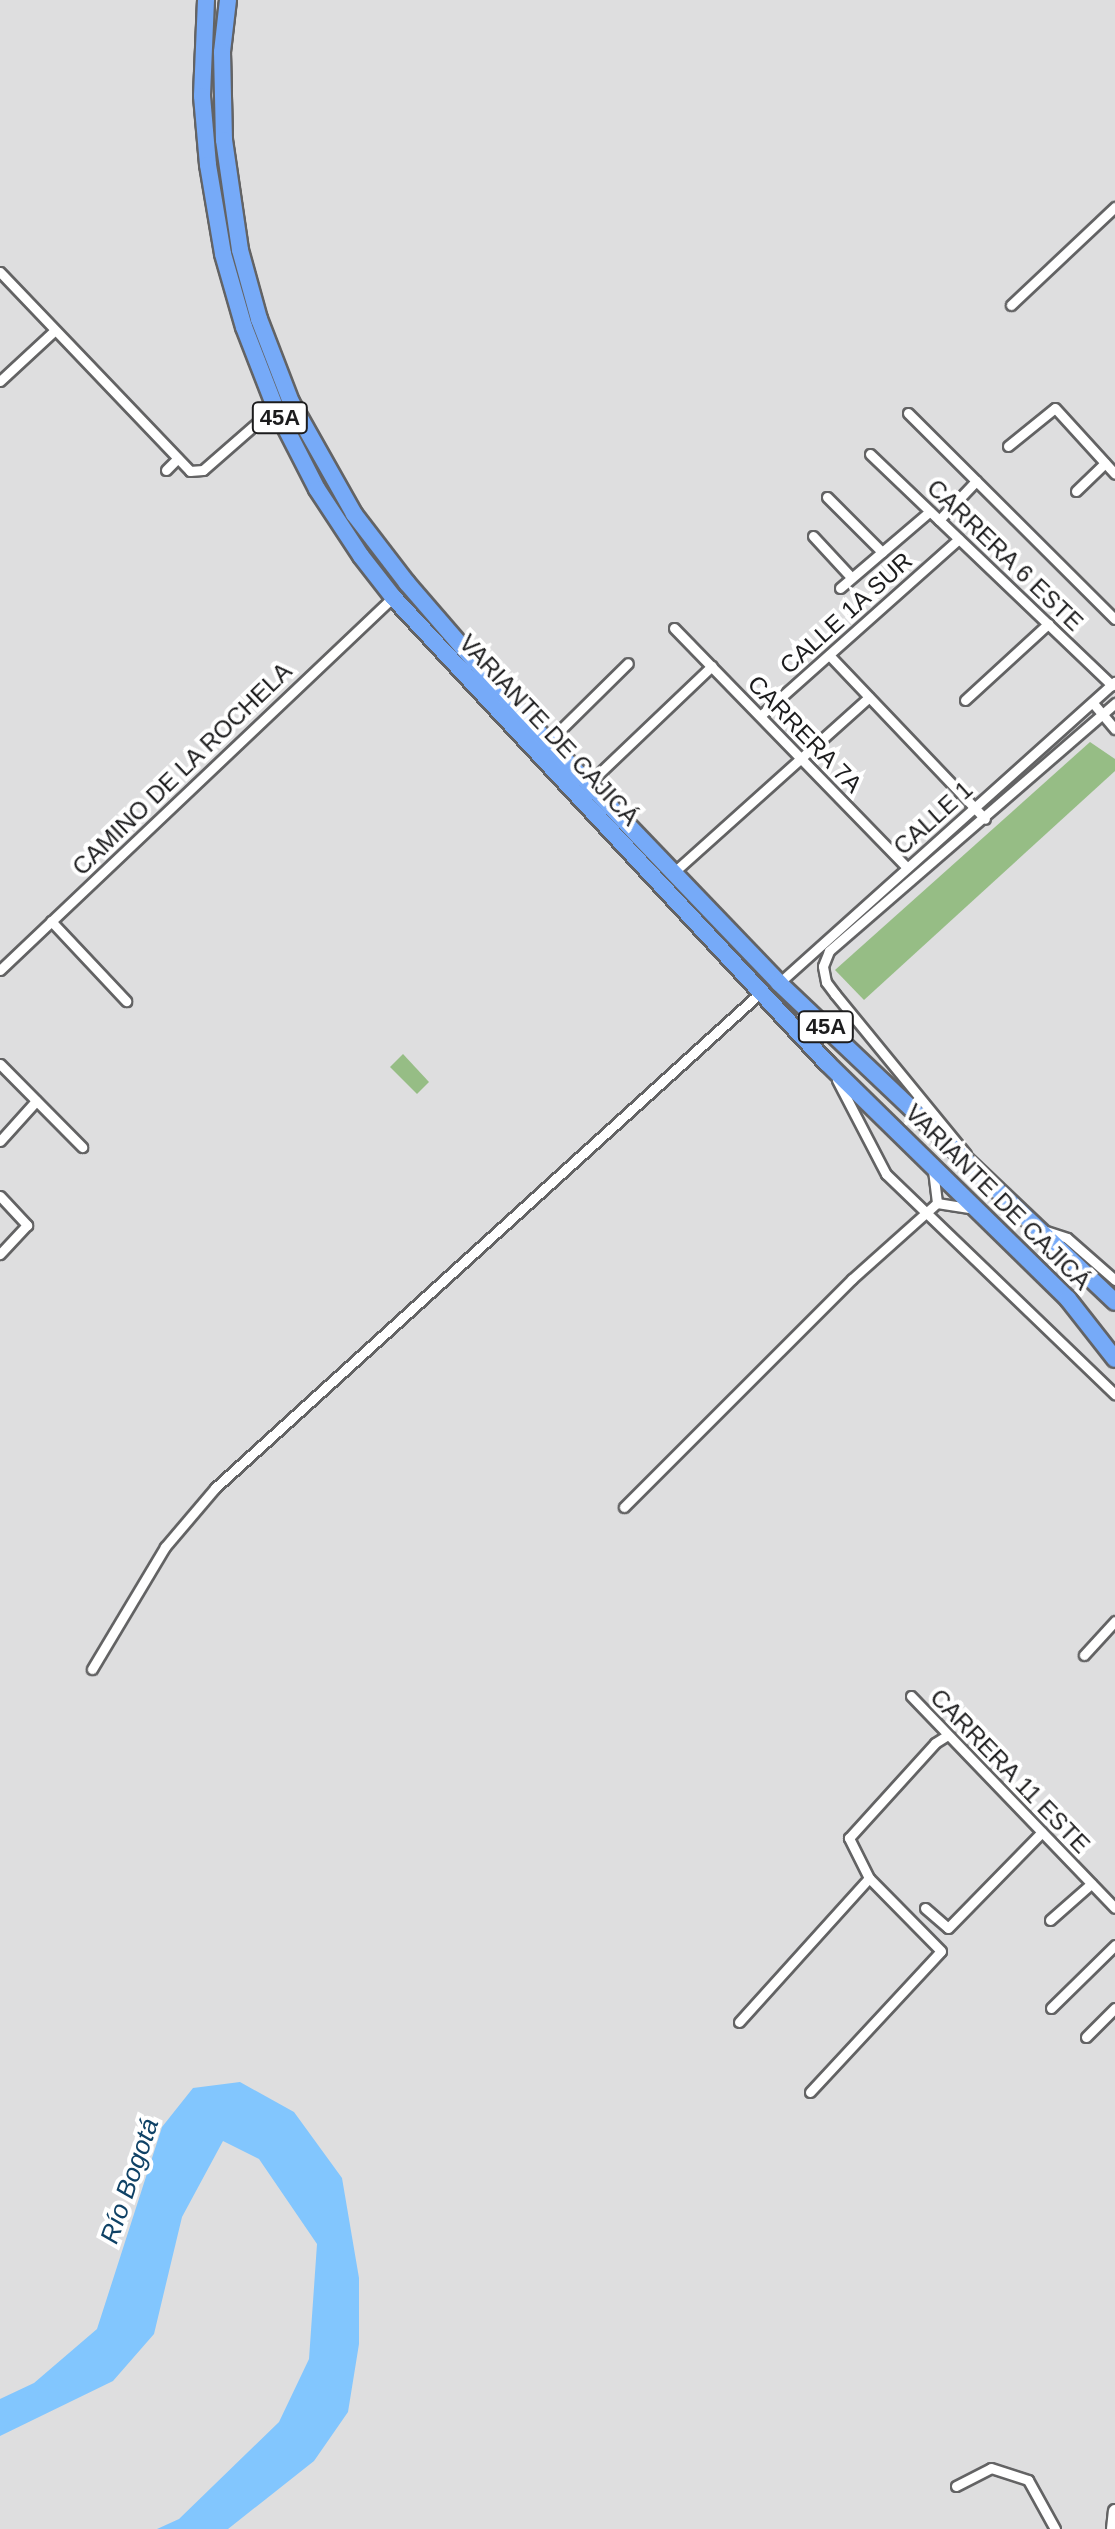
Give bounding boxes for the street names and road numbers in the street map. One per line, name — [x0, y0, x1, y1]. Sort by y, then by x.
road number: 45A — [250, 400, 310, 436]
street label: CARRERA 6 ESTE — [921, 473, 1089, 637]
street label: CALLE 1A SUR — [773, 546, 919, 680]
street label: VARIANTE DE CAJICÁ — [453, 629, 645, 831]
street label: CAMINO DE LA ROCHELA — [66, 656, 298, 882]
street label: CARRERA 7A — [741, 669, 869, 799]
street label: CALLE 1 — [888, 775, 978, 861]
road number: 45A — [796, 1009, 856, 1045]
street label: VARIANTE DE CAJICÁ — [899, 1098, 1097, 1296]
street label: CARRERA 11 ESTE — [924, 1682, 1096, 1860]

